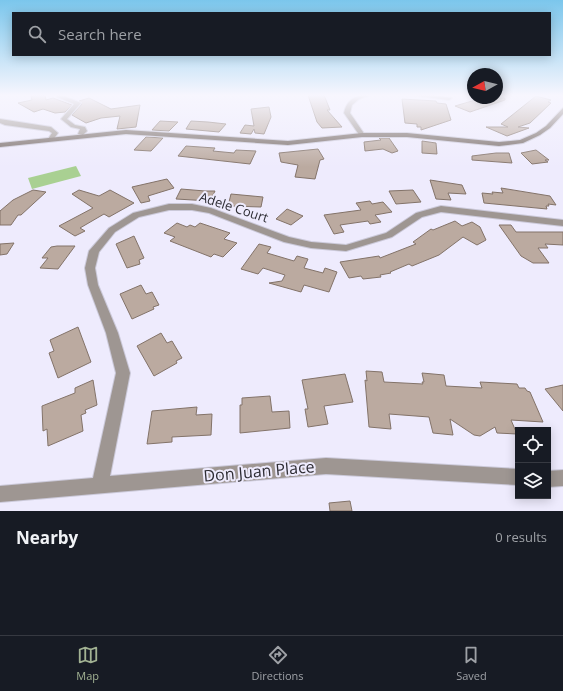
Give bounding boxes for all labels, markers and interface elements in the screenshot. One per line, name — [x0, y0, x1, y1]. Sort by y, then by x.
search box — [12, 12, 551, 56]
icon: search — [26, 23, 48, 45]
text: Search here — [58, 24, 142, 44]
north arrow — [467, 68, 503, 104]
street label: Adele Court — [197, 187, 271, 227]
map controls — [515, 427, 551, 499]
button: locate — [515, 427, 551, 463]
street label: Don Juan Place — [203, 455, 315, 487]
button: layers — [515, 463, 551, 499]
text: Nearby — [16, 526, 78, 549]
text: 0 results — [495, 528, 547, 546]
tab: Map — [76, 644, 99, 683]
tab: Directions — [252, 644, 304, 683]
tab: Saved — [456, 644, 487, 683]

